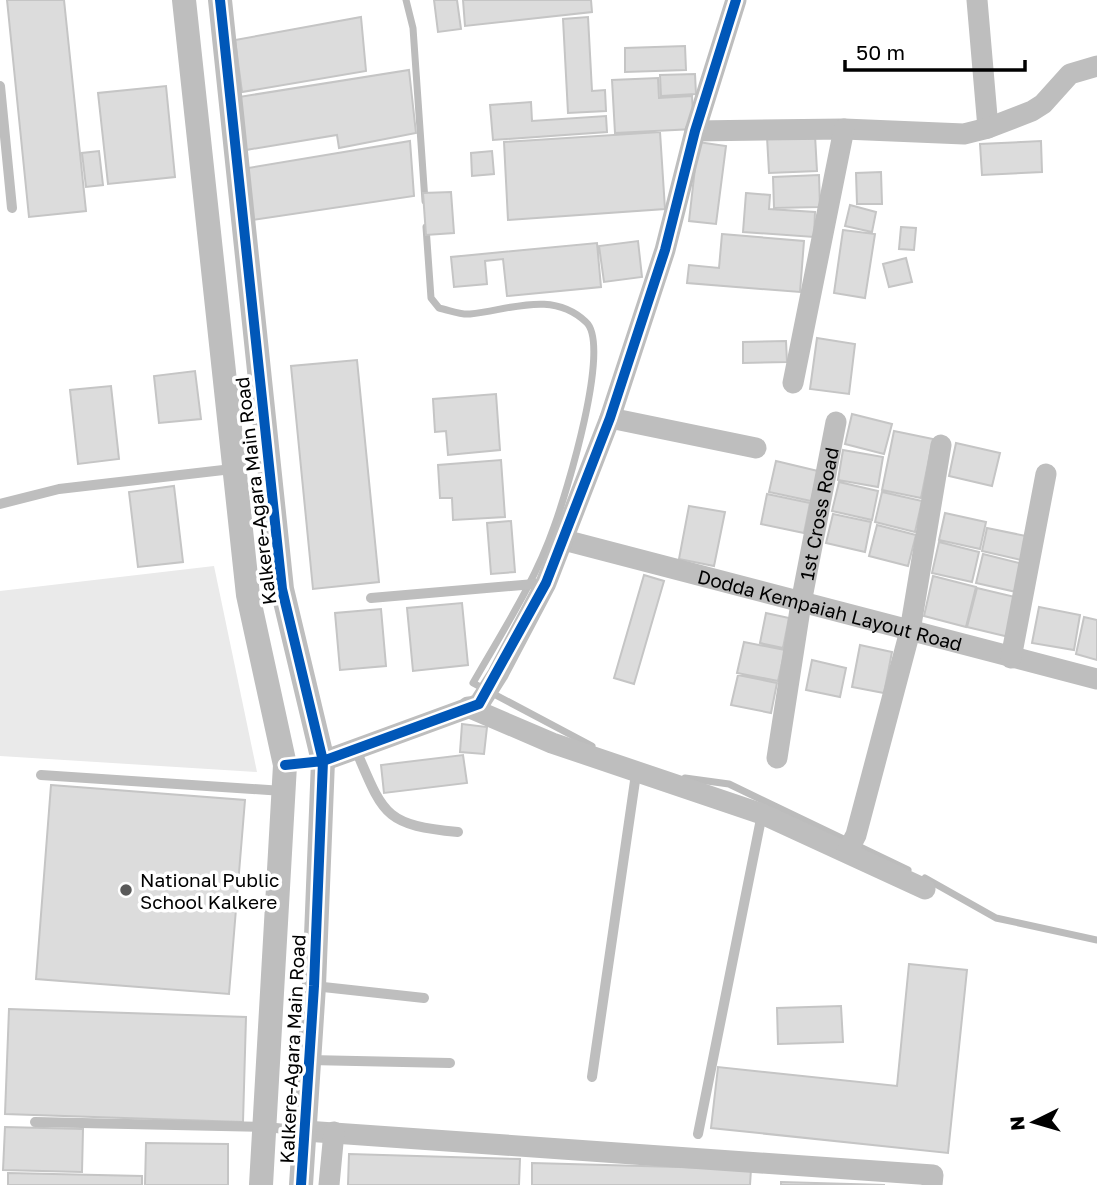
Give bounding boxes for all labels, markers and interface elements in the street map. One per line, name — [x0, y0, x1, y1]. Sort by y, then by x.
scale bar — [845, 28, 1025, 72]
text: 50 m — [856, 39, 905, 65]
street label: Kalkere-Agara Main Road — [230, 376, 280, 606]
street label: 1st Cross Road — [794, 445, 842, 582]
street label: Dodda Kempaiah Layout Road — [695, 564, 965, 655]
place label: National Public School Kalkere — [140, 868, 279, 913]
marker: National Public School Kalkere — [118, 882, 134, 898]
street label: Kalkere-Agara Main Road — [275, 934, 309, 1164]
north arrow — [999, 1087, 1069, 1157]
text: N — [1004, 1115, 1029, 1132]

